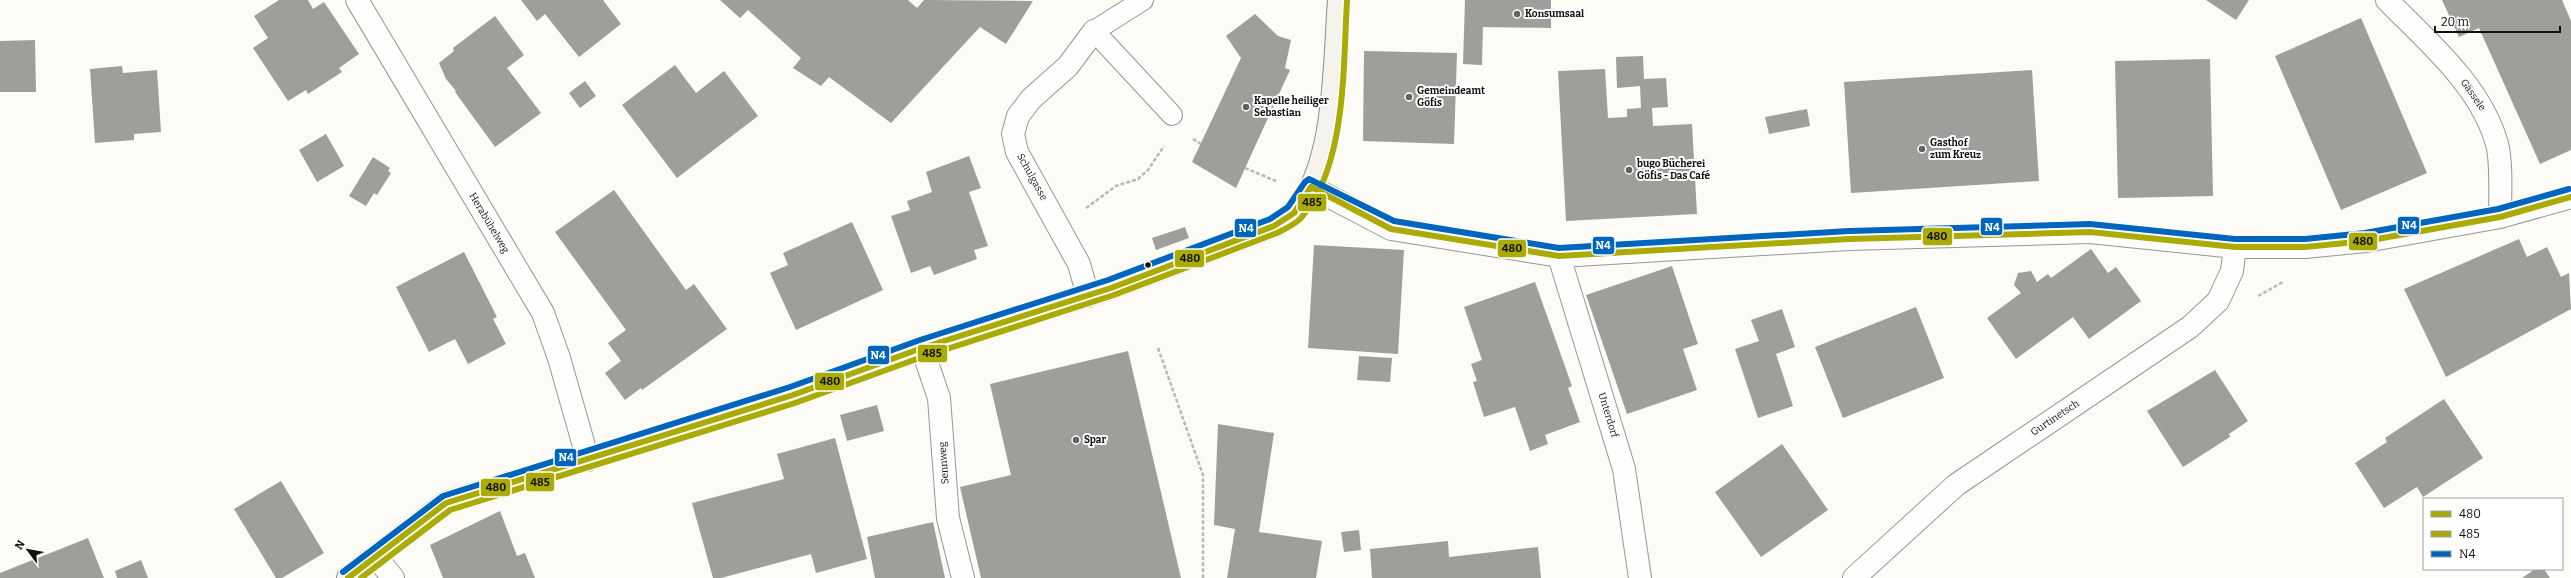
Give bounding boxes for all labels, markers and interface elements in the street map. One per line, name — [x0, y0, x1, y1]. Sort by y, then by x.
place label: Konsumsaal — [1525, 8, 1584, 20]
scale bar — [2435, 8, 2560, 34]
marker: Konsumsaal — [1512, 9, 1522, 19]
text: 20 m — [2441, 15, 2470, 29]
street label: Gässele — [2458, 77, 2488, 113]
place label: Gemeindeamt Göfis — [1417, 85, 1485, 109]
marker: Gemeindeamt Göfis — [1404, 92, 1414, 102]
place label: Kapelle heiliger Sebastian — [1254, 95, 1329, 119]
marker: Kapelle heiliger Sebastian — [1241, 102, 1251, 112]
place label: Gasthof zum Kreuz — [1930, 137, 1981, 161]
marker: Gasthof zum Kreuz — [1917, 144, 1927, 154]
street label: Schulgasse — [1014, 151, 1050, 203]
place label: bugo Bücherei Göfis - Das Café — [1637, 158, 1711, 182]
marker: bugo Bücherei Göfis - Das Café — [1624, 165, 1634, 175]
street label: Herabühelweg — [466, 191, 512, 256]
line badge: 485 — [1297, 193, 1327, 212]
text: 485 — [1302, 196, 1322, 209]
line badge: N4 — [2397, 216, 2420, 235]
line badge: N4 — [1980, 217, 2003, 236]
line badge: N4 — [1234, 218, 1257, 238]
text: N4 — [2401, 219, 2417, 232]
text: N4 — [1984, 221, 2000, 234]
text: N4 — [1238, 222, 1254, 235]
line badge: 480 — [1922, 227, 1953, 246]
text: 480 — [1927, 230, 1947, 243]
line badge: 480 — [2348, 232, 2378, 251]
text: 480 — [2353, 235, 2373, 248]
line badge: N4 — [1592, 236, 1615, 255]
line badge: 480 — [1497, 239, 1527, 258]
text: N4 — [1595, 239, 1611, 252]
text: 480 — [1502, 242, 1522, 255]
line badge: 480 — [1174, 249, 1205, 268]
text: 480 — [1180, 252, 1200, 265]
unlabelled marker — [1143, 260, 1153, 270]
line badge: 485 — [917, 344, 948, 363]
line badge: N4 — [867, 345, 890, 365]
text: 485 — [922, 347, 942, 360]
text: N4 — [870, 349, 886, 362]
line badge: 480 — [814, 372, 845, 391]
text: 480 — [820, 375, 840, 388]
street label: Unterdorf — [1595, 391, 1621, 440]
street label: Gurtinetsch — [2029, 397, 2082, 439]
place label: Spar — [1084, 434, 1106, 446]
marker: Spar — [1071, 435, 1081, 445]
street label: Sennweg — [936, 441, 951, 485]
line badge: N4 — [554, 448, 577, 467]
text: N4 — [558, 451, 574, 464]
line badge: 485 — [525, 472, 555, 492]
text: 485 — [530, 476, 550, 489]
line badge: 480 — [480, 478, 511, 497]
text: 480 — [486, 481, 506, 494]
legend — [2423, 498, 2563, 570]
text: 480 — [2459, 507, 2481, 521]
text: 485 — [2459, 527, 2480, 541]
north arrow — [8, 530, 48, 570]
text: N — [12, 537, 28, 552]
text: N4 — [2459, 547, 2476, 561]

